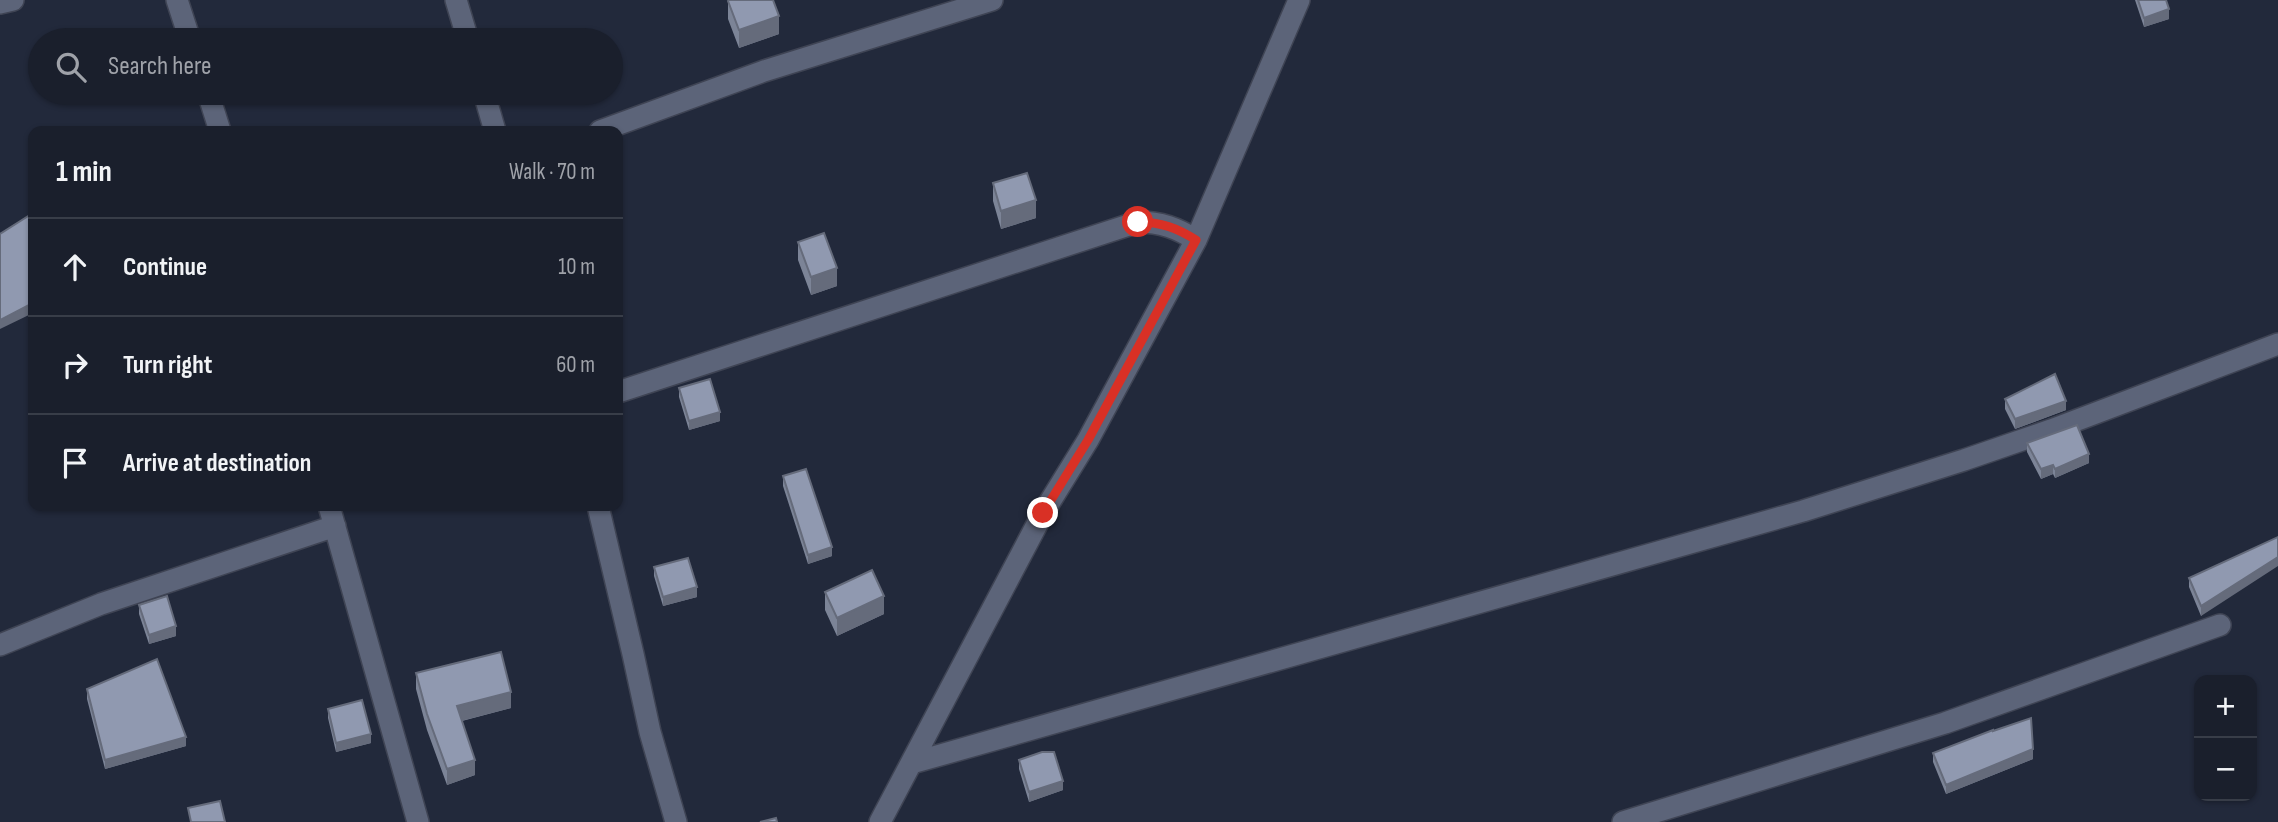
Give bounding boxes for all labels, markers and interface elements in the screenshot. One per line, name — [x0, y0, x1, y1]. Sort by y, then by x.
search box — [28, 28, 623, 105]
icon: search — [52, 48, 90, 86]
text: Search here — [108, 51, 211, 82]
text: 1 min — [56, 154, 112, 190]
text: Walk · 70 m — [509, 158, 595, 186]
route start — [1122, 206, 1153, 237]
icon: ahead — [56, 248, 94, 286]
text: Continue — [123, 252, 207, 283]
text: 10 m — [558, 253, 595, 281]
icon: right — [56, 346, 94, 384]
text: Turn right — [123, 350, 212, 381]
text: 60 m — [556, 351, 595, 379]
icon: arrive — [56, 444, 94, 482]
text: Arrive at destination — [123, 448, 311, 479]
route end — [1027, 497, 1058, 528]
map controls — [2194, 675, 2257, 801]
button: + — [2194, 675, 2257, 738]
button: − — [2194, 738, 2257, 801]

